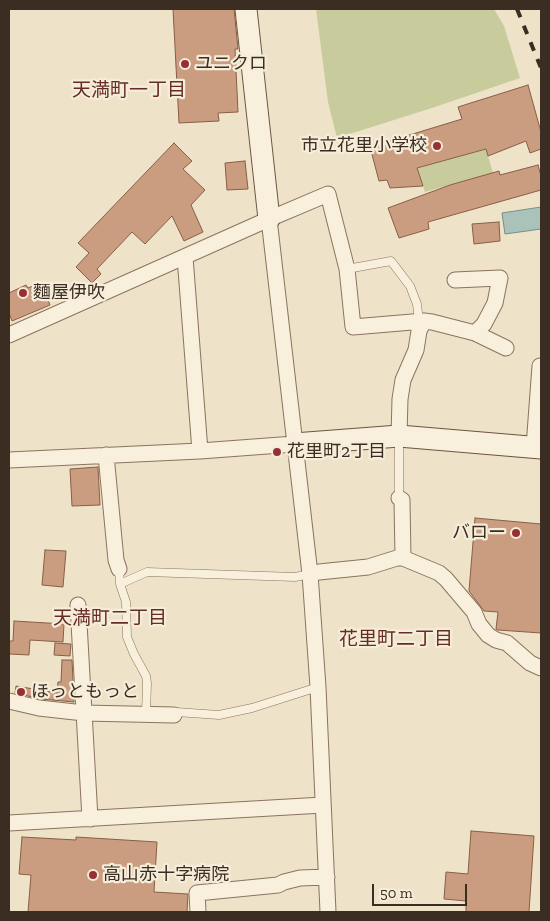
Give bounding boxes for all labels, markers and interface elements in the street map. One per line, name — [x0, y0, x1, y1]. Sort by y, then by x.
place label: ユニクロ — [195, 53, 267, 75]
marker: ユニクロ — [179, 58, 191, 70]
district label: 天満町一丁目 — [72, 80, 186, 102]
place label: 市立花里小学校 — [301, 135, 427, 157]
marker: 市立花里小学校 — [431, 140, 443, 152]
place label: 麵屋伊吹 — [33, 282, 105, 304]
marker: 麵屋伊吹 — [17, 287, 29, 299]
place label: 花里町2丁目 — [287, 441, 386, 463]
marker: 花里町2丁目 — [271, 446, 283, 458]
place label: バロー — [452, 522, 506, 544]
marker: バロー — [510, 527, 522, 539]
district label: 天満町二丁目 — [53, 608, 167, 630]
district label: 花里町二丁目 — [339, 629, 453, 651]
place label: ほっともっと — [31, 681, 139, 703]
marker: ほっともっと — [15, 686, 27, 698]
place label: 高山赤十字病院 — [103, 864, 229, 886]
marker: 高山赤十字病院 — [87, 869, 99, 881]
scale bar — [375, 874, 470, 906]
text: 50 m — [380, 884, 413, 902]

